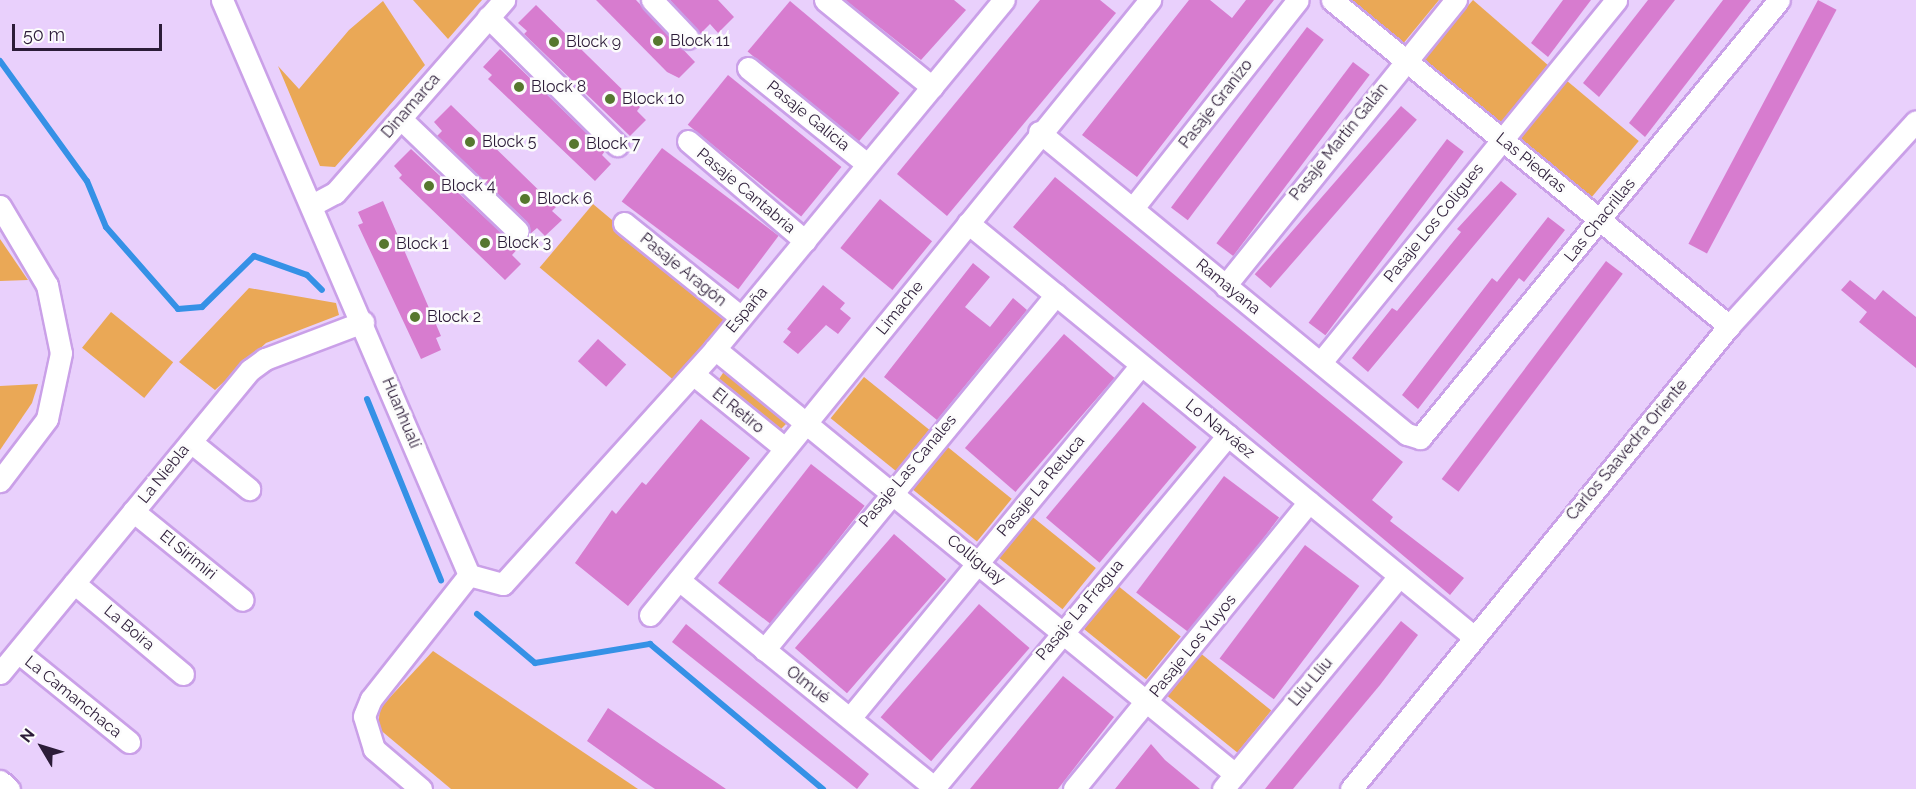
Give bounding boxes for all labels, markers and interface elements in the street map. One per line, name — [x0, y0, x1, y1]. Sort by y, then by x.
scale bar — [15, 12, 165, 50]
text: 50 m — [23, 24, 65, 45]
place label: Block 11 — [670, 31, 730, 51]
place label: Block 9 — [566, 32, 621, 52]
marker: Block 11 — [651, 34, 665, 48]
marker: Block 9 — [547, 35, 561, 49]
street label: Pasaje Granizo — [1175, 56, 1257, 152]
street label: Dinamarca — [378, 70, 444, 142]
place label: Block 8 — [531, 77, 586, 97]
street label: Pasaje Galicia — [763, 77, 853, 155]
marker: Block 8 — [512, 80, 526, 94]
street label: Pasaje Martín Galán — [1286, 80, 1392, 204]
place label: Block 10 — [622, 89, 685, 109]
marker: Block 10 — [603, 92, 617, 106]
street label: Las Piedras — [1492, 129, 1570, 197]
place label: Block 5 — [482, 132, 537, 152]
place label: Block 7 — [586, 134, 640, 154]
marker: Block 5 — [463, 135, 477, 149]
marker: Block 7 — [567, 137, 581, 151]
street label: Pasaje Cantabria — [693, 144, 799, 238]
street label: Pasaje Los Coligues — [1380, 160, 1488, 286]
street label: Las Chacrillas — [1560, 174, 1640, 266]
place label: Block 4 — [441, 176, 496, 196]
marker: Block 4 — [422, 179, 436, 193]
place label: Block 6 — [537, 189, 593, 209]
marker: Block 6 — [518, 192, 532, 206]
street label: Pasaje Aragón — [636, 229, 730, 311]
place label: Block 3 — [497, 233, 551, 253]
place label: Block 1 — [396, 234, 449, 254]
marker: Block 3 — [478, 236, 492, 250]
marker: Block 1 — [377, 237, 391, 251]
street label: Ramayana — [1192, 255, 1264, 319]
street label: Limache — [872, 277, 928, 339]
street label: España — [722, 283, 772, 337]
place label: Block 2 — [427, 307, 481, 327]
marker: Block 2 — [408, 310, 422, 324]
street label: Huanhualí — [378, 375, 424, 451]
street label: Carlos Saavedra Oriente — [1562, 376, 1692, 524]
street label: El Retiro — [708, 384, 768, 438]
street label: Lo Narváez — [1181, 395, 1259, 463]
street label: Pasaje Las Canales — [855, 411, 961, 531]
street label: Pasaje La Retuca — [993, 432, 1089, 540]
street label: La Niebla — [134, 441, 194, 507]
street label: El Sirimiri — [156, 526, 220, 584]
street label: Colliguay — [943, 531, 1009, 589]
street label: Pasaje La Fragua — [1032, 556, 1128, 664]
street label: Pasaje Los Yuyos — [1146, 591, 1240, 701]
street label: La Boira — [100, 601, 158, 655]
street label: La Camanchaca — [21, 652, 125, 742]
street label: Lliu Lliu — [1285, 654, 1337, 710]
street label: Olmué — [782, 662, 834, 708]
north arrow — [12, 717, 72, 777]
text: N — [16, 725, 39, 746]

